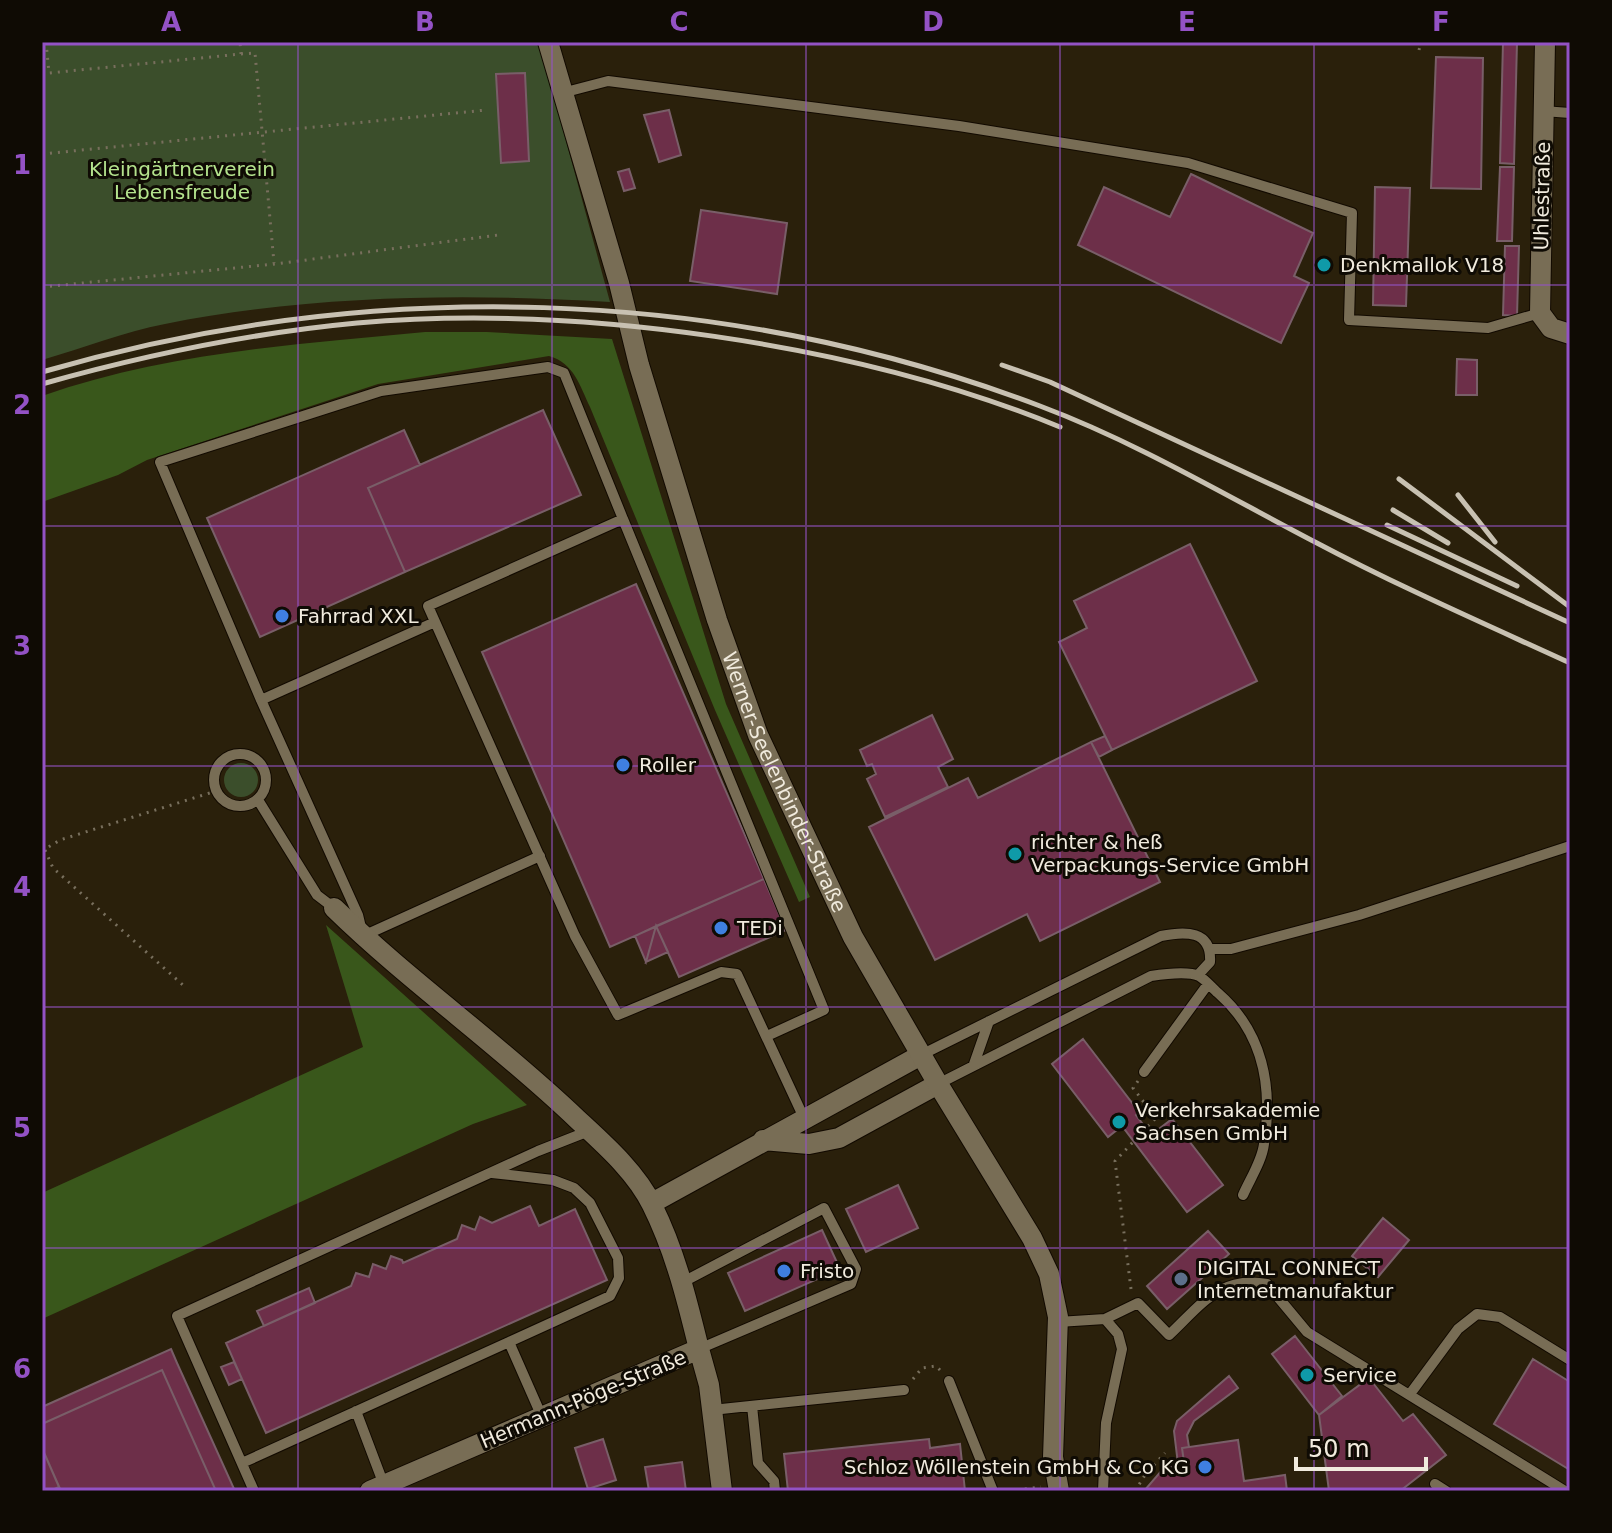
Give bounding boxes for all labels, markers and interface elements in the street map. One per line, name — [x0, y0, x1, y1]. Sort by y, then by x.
text: A — [161, 7, 181, 37]
text: B — [415, 7, 435, 37]
text: C — [669, 7, 689, 37]
text: D — [922, 7, 944, 37]
text: E — [1178, 7, 1196, 37]
text: F — [1432, 7, 1450, 37]
street label: Uhlestraße — [1529, 141, 1555, 251]
text: 1 — [13, 150, 31, 180]
park label: Kleingärtnerverein Lebensfreude — [89, 157, 275, 204]
place label: Denkmallok V18 — [1340, 253, 1504, 277]
marker: Denkmallok V18 — [1315, 256, 1333, 274]
text: 2 — [13, 390, 31, 420]
place label: Fahrrad XXL — [298, 604, 419, 628]
marker: Fahrrad XXL — [273, 607, 291, 625]
text: 3 — [13, 631, 31, 661]
street label: Werner-Seelenbinder-Straße — [717, 649, 852, 916]
place label: Roller — [639, 753, 697, 777]
marker: Roller — [614, 756, 632, 774]
place label: richter & heß Verpackungs-Service GmbH — [1031, 830, 1309, 877]
marker: richter & heß Verpackungs-Service GmbH — [1006, 845, 1024, 863]
text: 4 — [13, 872, 31, 902]
place label: TEDi — [736, 916, 783, 940]
marker: TEDi — [712, 919, 730, 937]
place label: Verkehrsakademie Sachsen GmbH — [1135, 1098, 1320, 1145]
text: 5 — [13, 1113, 31, 1143]
marker: Verkehrsakademie Sachsen GmbH — [1110, 1113, 1128, 1131]
place label: DIGITAL CONNECT Internetmanufaktur — [1197, 1256, 1394, 1303]
place label: Fristo — [800, 1259, 854, 1283]
marker: Fristo — [775, 1262, 793, 1280]
marker: DIGITAL CONNECT Internetmanufaktur — [1172, 1270, 1190, 1288]
street label: Hermann-Pöge-Straße — [476, 1345, 690, 1453]
text: 6 — [13, 1354, 31, 1384]
place label: Service — [1323, 1363, 1397, 1387]
marker: Service — [1298, 1366, 1316, 1384]
scale bar — [1296, 1421, 1426, 1471]
text: 50 m — [1308, 1435, 1370, 1463]
place label: Schloz Wöllenstein GmbH & Co KG — [844, 1455, 1189, 1479]
marker: Schloz Wöllenstein GmbH & Co KG — [1196, 1458, 1214, 1476]

